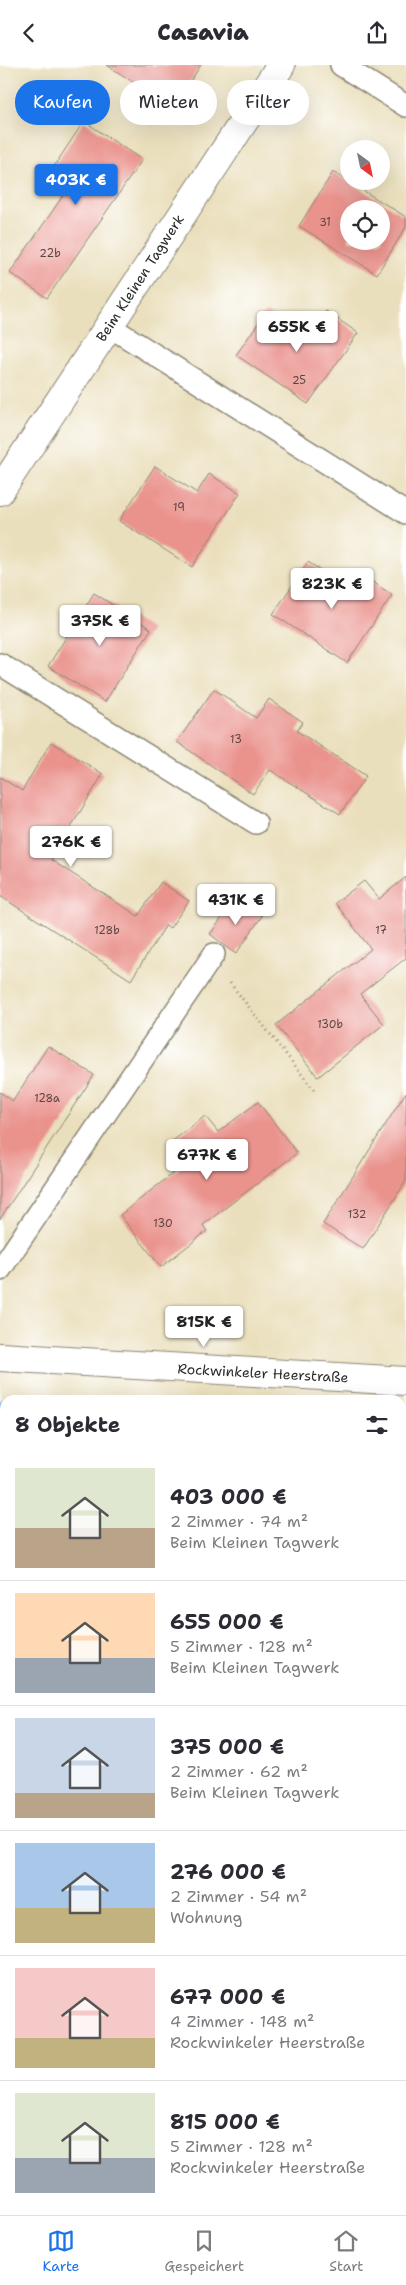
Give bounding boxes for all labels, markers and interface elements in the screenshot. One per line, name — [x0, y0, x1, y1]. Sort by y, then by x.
text: Casavia — [157, 18, 249, 47]
icon: back — [15, 19, 43, 47]
icon: share — [363, 19, 391, 47]
chip: Kaufen — [15, 80, 110, 125]
chip: Mieten — [120, 80, 217, 125]
chip: Filter — [227, 80, 309, 125]
north arrow — [340, 140, 390, 190]
map controls — [340, 140, 390, 250]
pin: 403K € — [35, 163, 117, 206]
text: 403K € — [46, 169, 106, 190]
button: locate — [340, 200, 390, 250]
street label: Beim Kleinen Tagwerk — [92, 211, 188, 345]
house number: 31 — [319, 215, 331, 230]
house number: 22b — [39, 246, 61, 261]
pin: 655K € — [256, 311, 338, 353]
text: 655K € — [268, 316, 326, 337]
house number: 25 — [292, 373, 306, 388]
house number: 19 — [173, 500, 185, 515]
pin: 823K € — [291, 567, 373, 610]
text: 823K € — [302, 573, 362, 594]
pin: 375K € — [59, 605, 141, 647]
text: 375K € — [71, 610, 129, 631]
house number: 13 — [230, 732, 242, 747]
pin: 276K € — [30, 825, 112, 868]
text: 276K € — [41, 831, 101, 852]
pin: 431K € — [195, 883, 277, 926]
text: 431K € — [208, 889, 264, 910]
house number: 128b — [94, 923, 120, 938]
house number: 17 — [375, 923, 387, 938]
house number: 130b — [317, 1017, 343, 1032]
house number: 128a — [34, 1091, 60, 1106]
pin: 677K € — [166, 1139, 248, 1181]
text: 677K € — [177, 1144, 237, 1165]
house number: 132 — [348, 1207, 366, 1222]
house number: 130 — [153, 1216, 173, 1231]
pin: 815K € — [163, 1305, 245, 1348]
text: 815K € — [176, 1311, 232, 1332]
street label: Rockwinkeler Heerstraße — [177, 1360, 349, 1386]
text: 8 Objekte — [15, 1411, 120, 1439]
icon: filters — [363, 1411, 391, 1439]
text: 403 000 € — [170, 1483, 287, 1511]
icon: home — [55, 1488, 115, 1548]
text: 2 Zimmer · 74 m² — [170, 1511, 308, 1532]
text: Beim Kleinen Tagwerk — [170, 1532, 339, 1553]
text: 655 000 € — [170, 1608, 284, 1636]
icon: home — [55, 1613, 115, 1673]
text: 5 Zimmer · 128 m² — [170, 1636, 313, 1657]
text: Beim Kleinen Tagwerk — [170, 1657, 339, 1678]
text: 375 000 € — [170, 1733, 284, 1761]
icon: home — [55, 1738, 115, 1798]
text: 2 Zimmer · 62 m² — [170, 1761, 308, 1782]
text: Beim Kleinen Tagwerk — [170, 1782, 339, 1803]
text: 276 000 € — [170, 1858, 286, 1886]
icon: home — [55, 1863, 115, 1923]
text: 2 Zimmer · 54 m² — [170, 1886, 307, 1907]
text: Wohnung — [170, 1907, 242, 1928]
text: 677 000 € — [170, 1983, 285, 2011]
icon: home — [55, 1988, 115, 2048]
text: 4 Zimmer · 148 m² — [170, 2011, 314, 2032]
text: Rockwinkeler Heerstraße — [170, 2032, 365, 2053]
text: 815 000 € — [170, 2108, 280, 2136]
icon: home — [55, 2113, 115, 2173]
text: 5 Zimmer · 128 m² — [170, 2136, 313, 2157]
text: Rockwinkeler Heerstraße — [170, 2157, 365, 2178]
tab: Karte — [43, 2227, 80, 2275]
tab: Gespeichert — [165, 2227, 244, 2275]
tab: Start — [329, 2227, 363, 2275]

